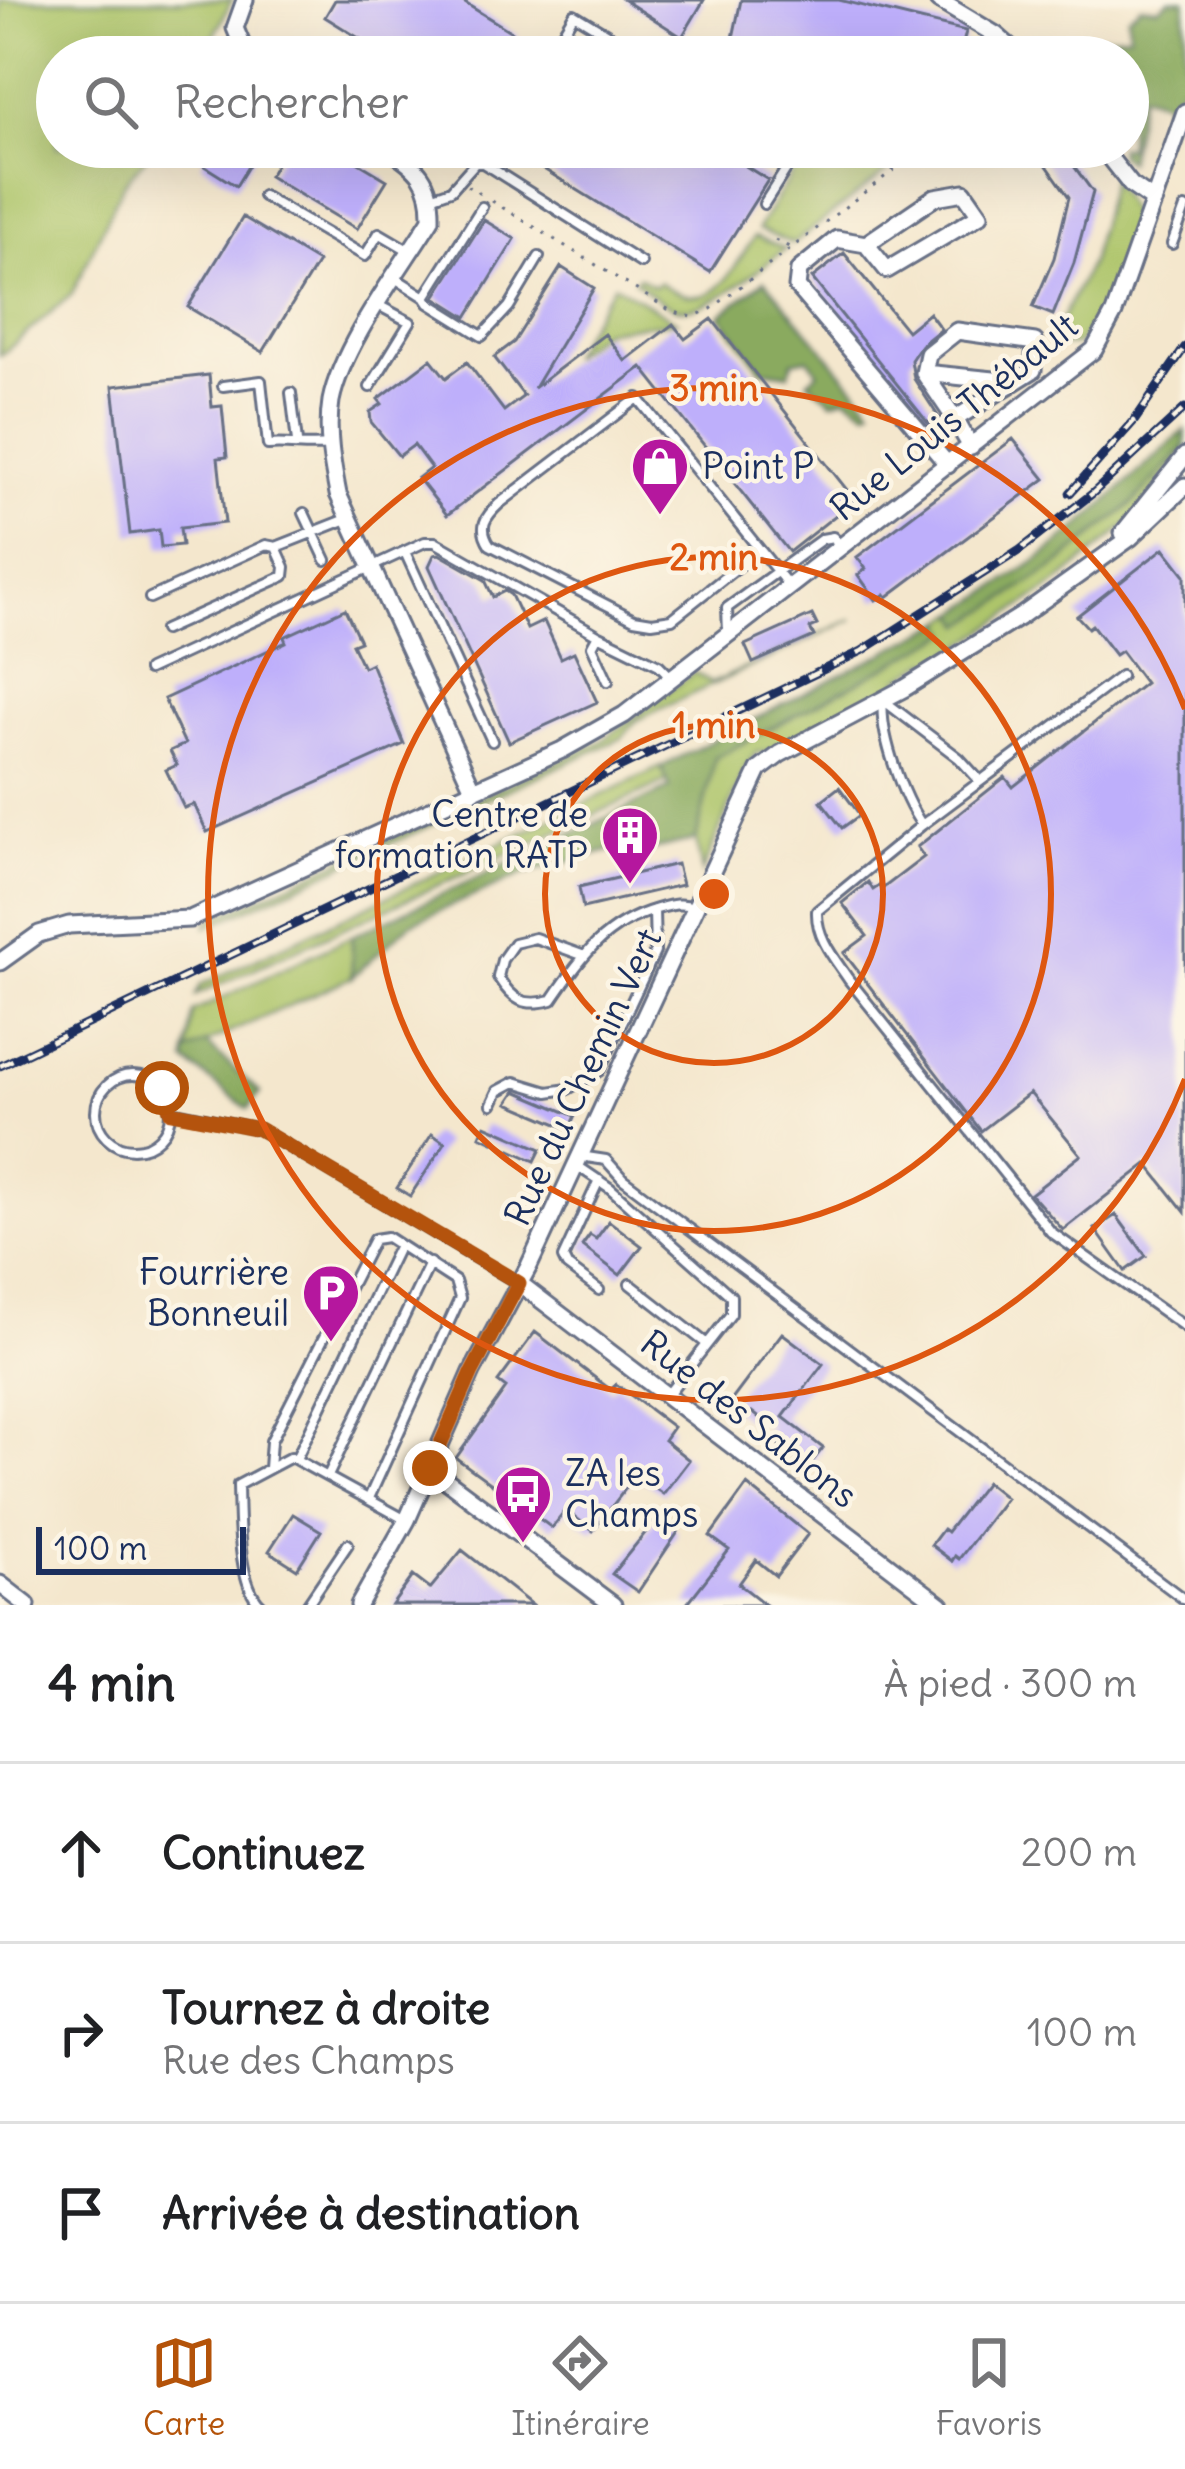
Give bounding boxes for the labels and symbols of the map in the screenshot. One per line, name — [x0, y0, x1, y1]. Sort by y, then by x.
street label: Rue Louis Thébault — [821, 303, 1087, 531]
text: 3 min — [669, 366, 759, 411]
shop icon: Point P — [629, 435, 691, 517]
place label: Point P — [702, 444, 814, 489]
text: 2 min — [670, 535, 759, 580]
text: 1 min — [672, 703, 756, 748]
place label: Centre de formation RATP — [335, 792, 588, 878]
building icon: Centre de formation RATP — [599, 804, 661, 886]
centre of rings — [693, 873, 735, 915]
street label: Rue du Chemin Vert — [494, 921, 672, 1233]
route start — [135, 1061, 189, 1115]
place label: Fourrière Bonneuil — [139, 1250, 289, 1336]
parking icon: Fourrière Bonneuil — [300, 1262, 362, 1344]
street label: Rue des Sablons — [632, 1320, 866, 1518]
route end — [403, 1441, 457, 1495]
place label: ZA les Champs — [565, 1451, 699, 1537]
bus stop icon: ZA les Champs — [492, 1463, 554, 1545]
scale bar — [36, 1521, 246, 1574]

